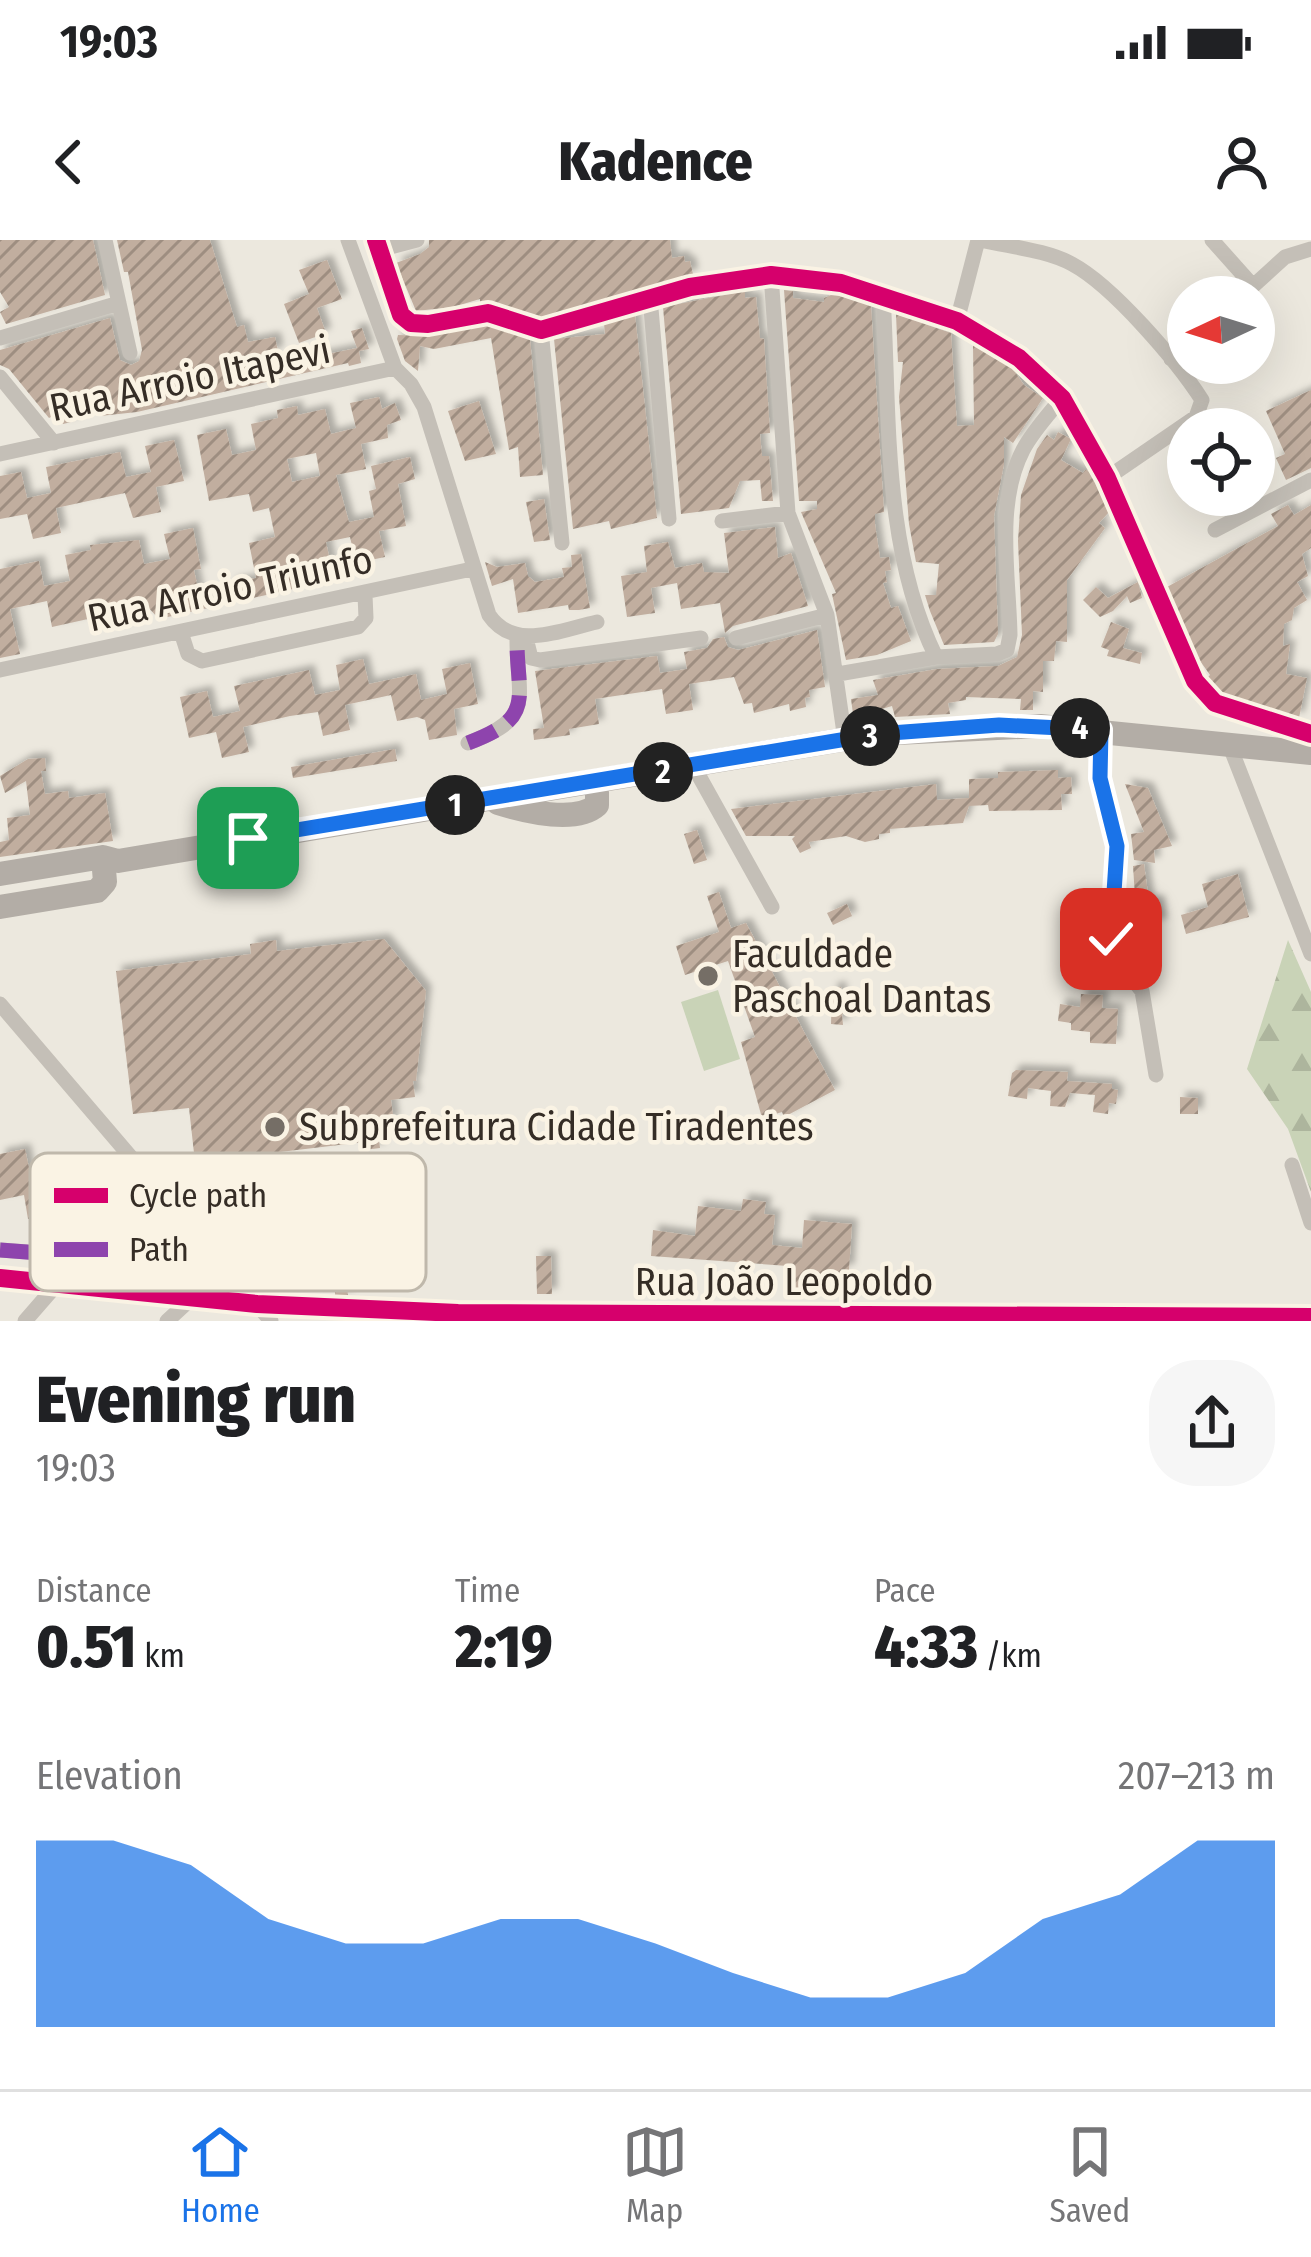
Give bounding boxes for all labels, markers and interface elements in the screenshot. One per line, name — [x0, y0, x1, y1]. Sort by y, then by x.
text: 19:03 — [60, 15, 158, 69]
icon: back — [36, 129, 102, 195]
icon: person — [1209, 129, 1275, 195]
text: Kadence — [558, 130, 753, 194]
north arrow — [1167, 276, 1275, 384]
map controls — [1167, 276, 1275, 516]
street label: Rua Arroio Itapevi — [46, 327, 334, 431]
button: locate — [1167, 408, 1275, 516]
street label: Rua Arroio Triunfo — [83, 536, 377, 642]
pin: 4 — [1050, 698, 1110, 758]
pin: 3 — [840, 706, 900, 766]
text: 4 — [1072, 708, 1088, 748]
text: 3 — [862, 716, 878, 756]
pin: 2 — [633, 742, 693, 802]
text: 2 — [655, 752, 671, 792]
pin: 1 — [425, 775, 485, 835]
text: 1 — [448, 785, 462, 825]
pin — [197, 787, 299, 889]
icon: arrive — [215, 805, 281, 871]
pin — [1060, 888, 1162, 990]
icon: check — [1078, 906, 1144, 972]
place label: Faculdade Paschoal Dantas — [732, 931, 991, 1022]
marker: Faculdade Paschoal Dantas — [695, 963, 721, 989]
place label: Subprefeitura Cidade Tiradentes — [299, 1104, 814, 1150]
marker: Subprefeitura Cidade Tiradentes — [262, 1114, 288, 1140]
legend — [30, 1153, 426, 1291]
text: Cycle path — [129, 1176, 267, 1216]
text: Path — [129, 1230, 189, 1270]
street label: Rua João Leopoldo — [635, 1259, 933, 1305]
text: Evening run — [36, 1360, 356, 1439]
button: share — [1149, 1360, 1275, 1486]
text: 19:03 — [36, 1445, 116, 1491]
text: Distance — [36, 1571, 152, 1611]
text: Time — [455, 1571, 520, 1611]
text: Pace — [874, 1571, 936, 1611]
text: 0.51 — [36, 1611, 136, 1683]
text: 2:19 — [455, 1611, 553, 1683]
text: 4:33 — [874, 1611, 978, 1683]
text: km — [136, 1636, 185, 1676]
text: /km — [978, 1636, 1042, 1676]
text: Elevation — [36, 1753, 183, 1799]
text: 207–213 m — [1118, 1753, 1275, 1799]
tab: Home — [181, 2119, 260, 2231]
tab: Map — [622, 2119, 688, 2231]
tab: Saved — [1050, 2119, 1130, 2231]

